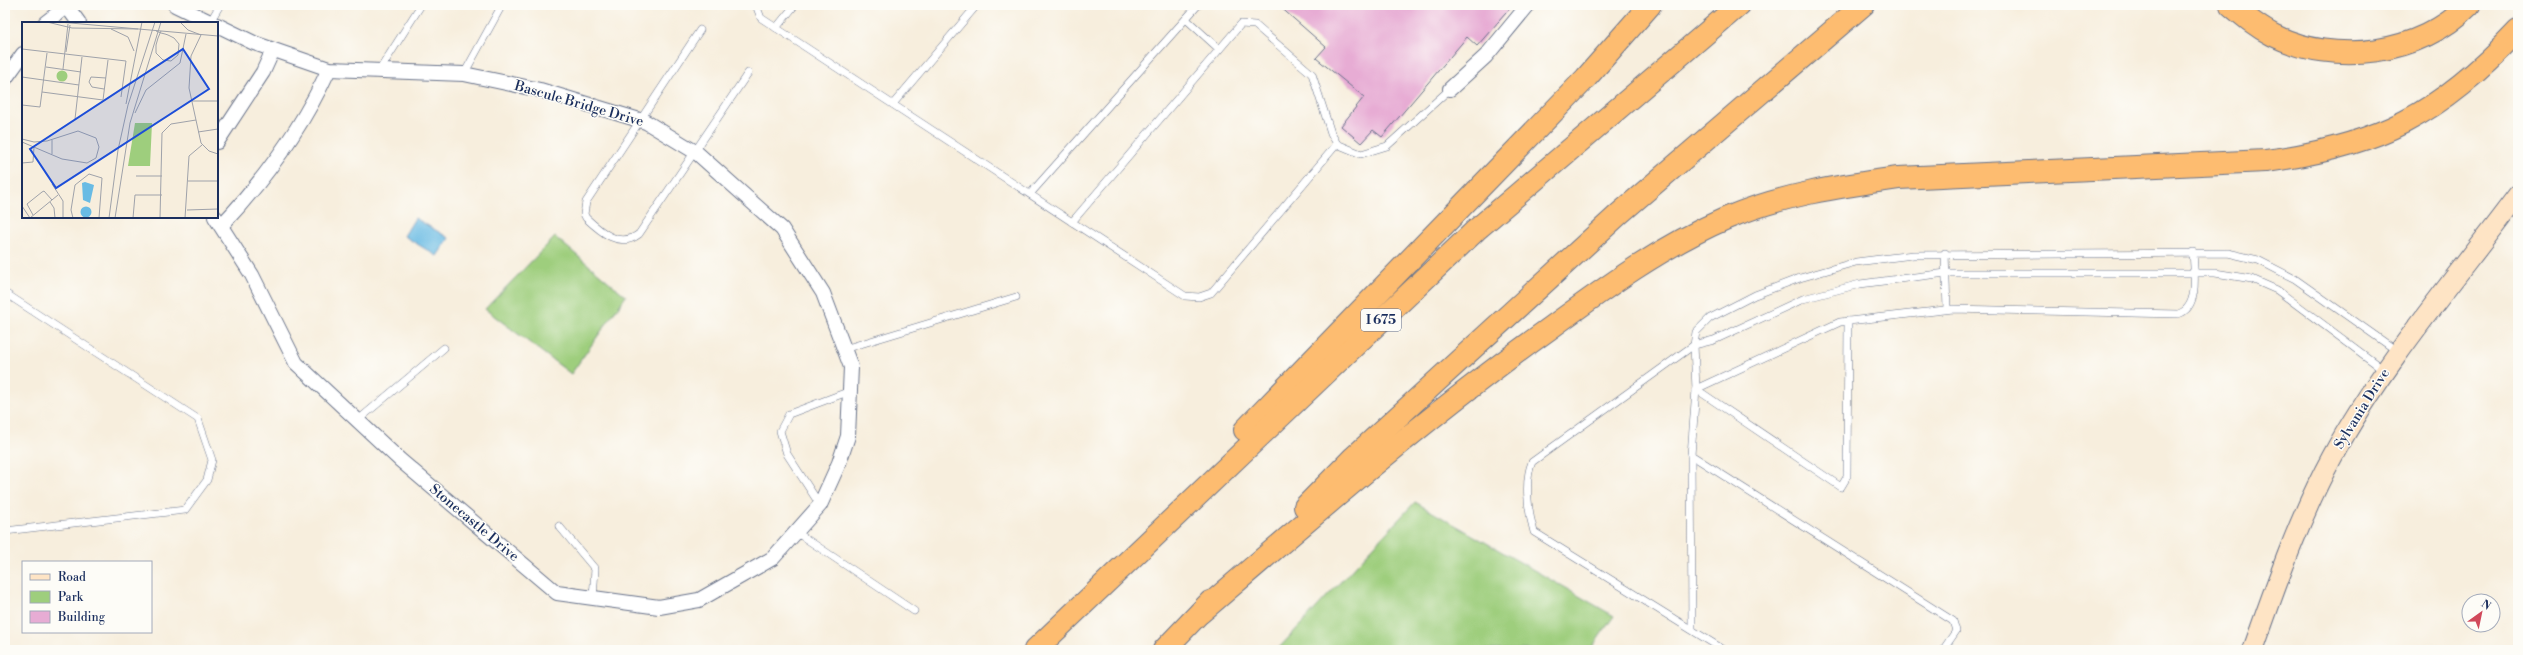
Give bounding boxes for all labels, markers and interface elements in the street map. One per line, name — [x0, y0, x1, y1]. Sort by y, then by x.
inset map — [22, 22, 218, 218]
street label: Bascule Bridge Drive — [511, 77, 646, 131]
road number: I 675 — [1361, 309, 1401, 331]
street label: Sylvania Drive — [2330, 365, 2394, 453]
street label: Stonecastle Drive — [426, 480, 522, 566]
legend — [22, 561, 152, 633]
text: Road — [58, 570, 86, 585]
text: Park — [58, 590, 84, 605]
north arrow — [2461, 593, 2501, 633]
text: N — [2478, 597, 2494, 614]
text: Building — [57, 610, 106, 625]

